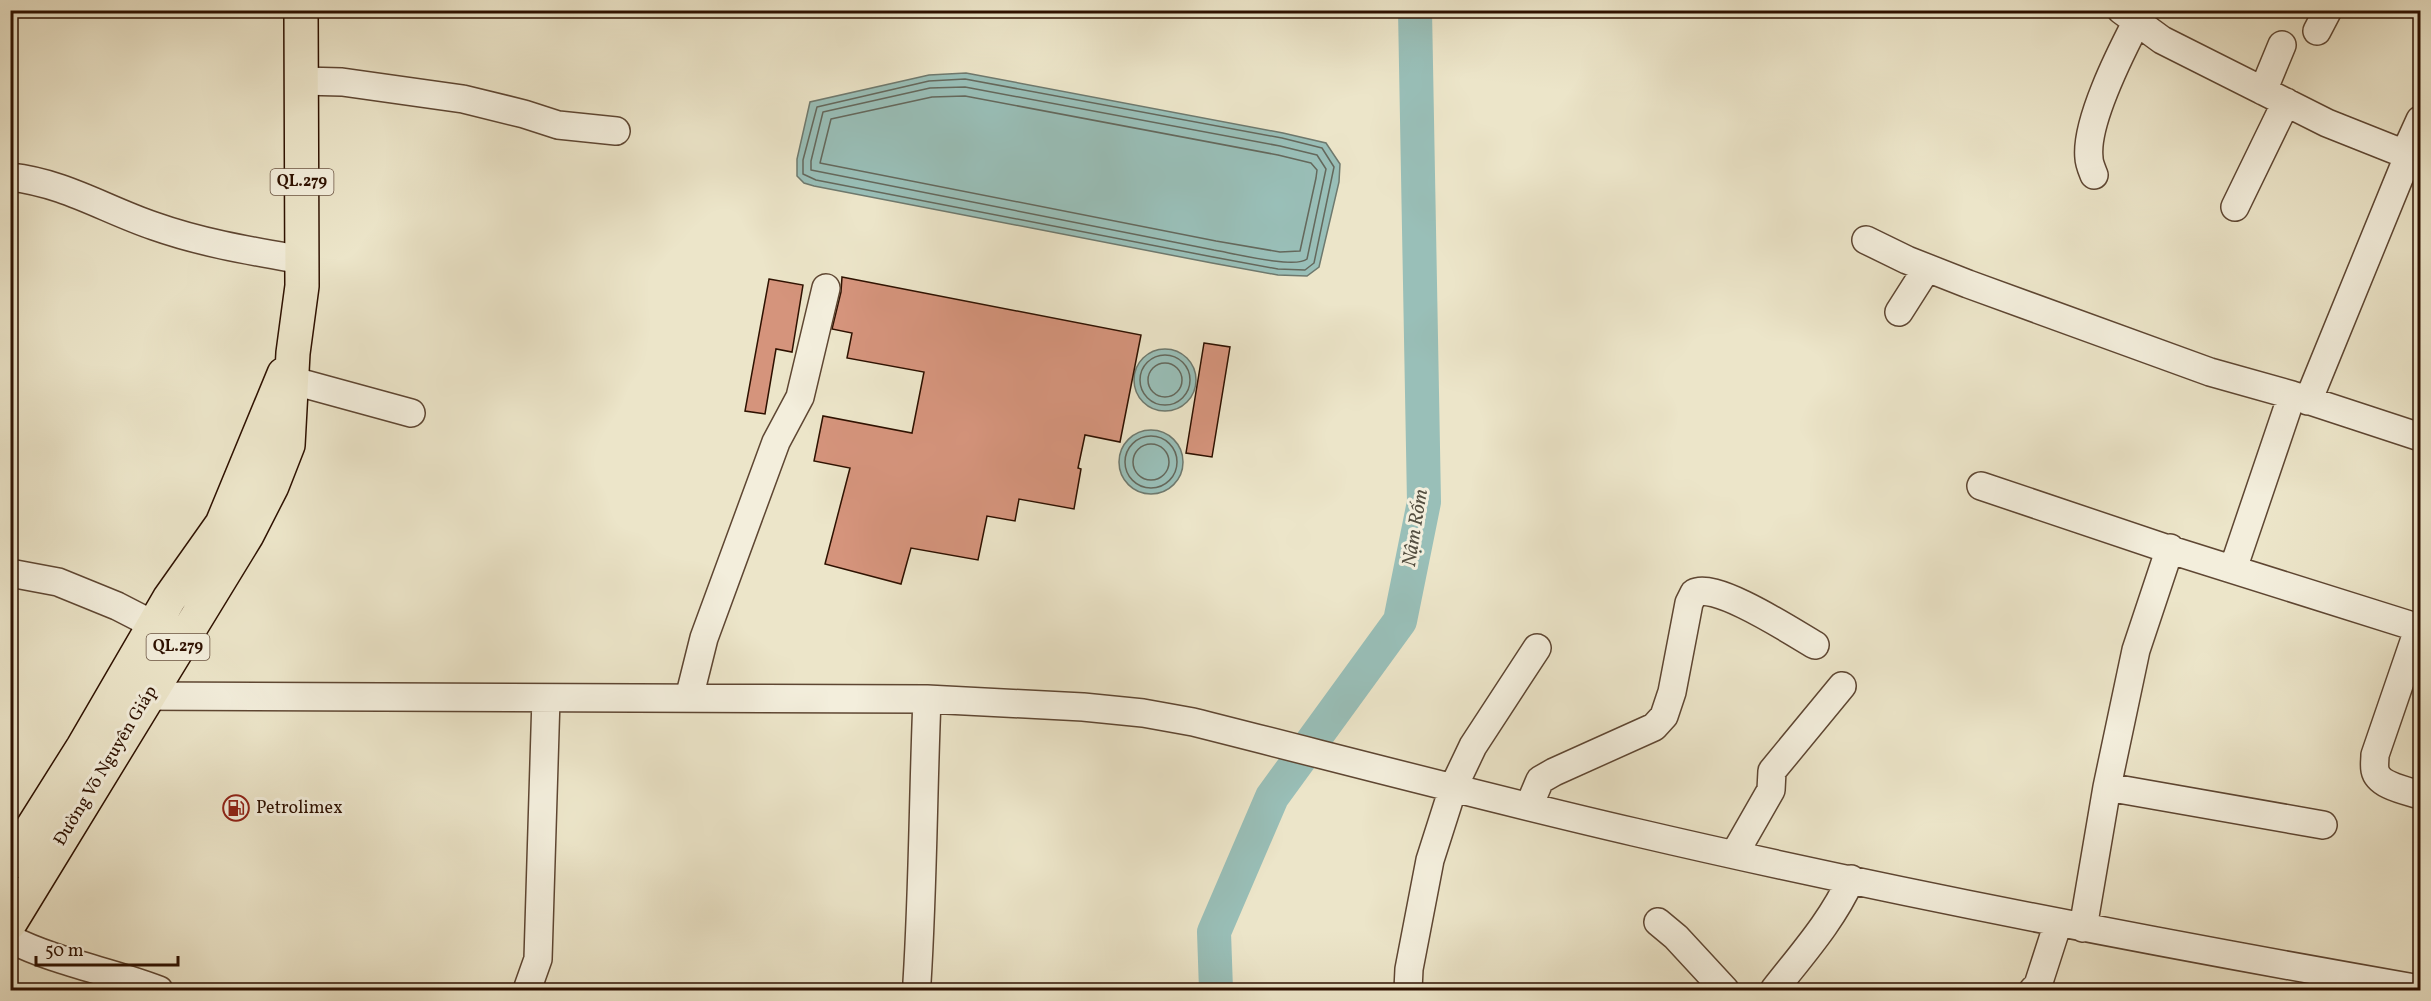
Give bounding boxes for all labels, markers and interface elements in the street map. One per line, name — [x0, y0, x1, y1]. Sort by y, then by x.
road number: QL.279 — [270, 169, 334, 195]
water label: Nậm Rốm — [1396, 487, 1436, 569]
road number: QL.279 — [146, 634, 210, 660]
street label: Đường Võ Nguyên Giáp — [48, 681, 164, 851]
fuel station icon: Petrolimex — [221, 793, 251, 823]
place label: Petrolimex — [256, 796, 343, 821]
scale bar — [36, 929, 178, 967]
text: 50 m — [45, 939, 84, 964]

